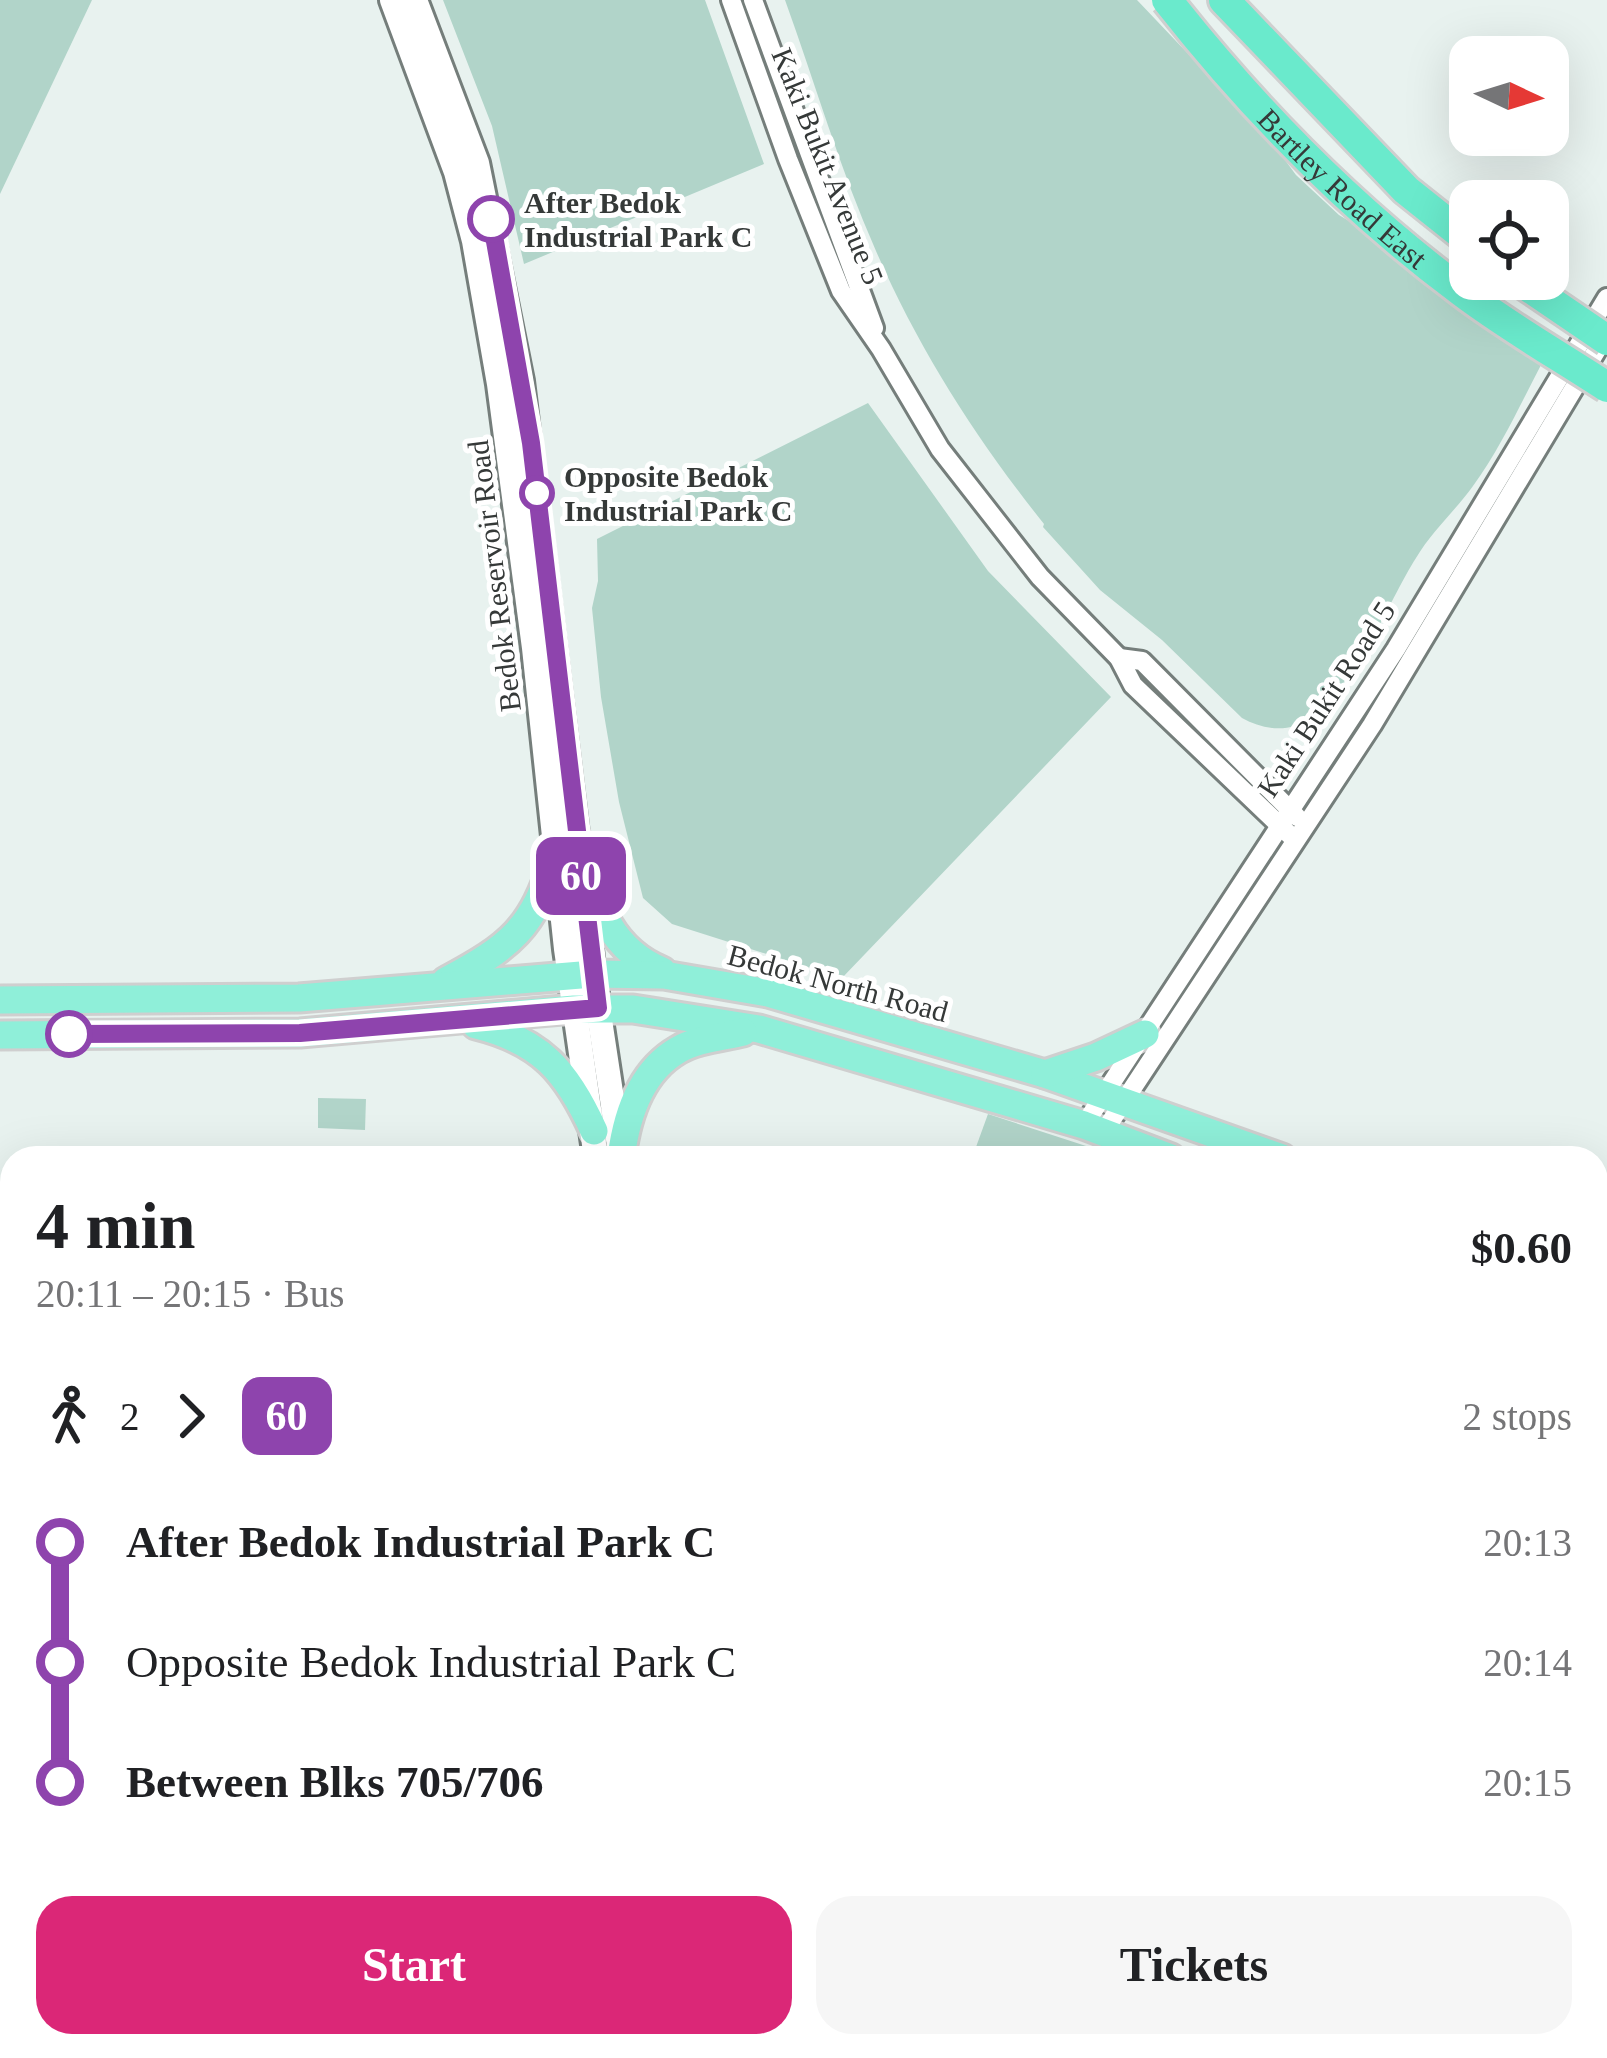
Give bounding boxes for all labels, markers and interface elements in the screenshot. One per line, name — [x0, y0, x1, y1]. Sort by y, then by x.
north arrow — [1449, 36, 1569, 156]
map controls — [1449, 36, 1569, 300]
street label: Kaki Bukit Avenue 5 — [766, 43, 890, 289]
street label: Bartley Road East — [1252, 102, 1434, 275]
button: locate — [1449, 180, 1569, 300]
place label: After Bedok Industrial Park C — [524, 186, 752, 253]
marker: After Bedok Industrial Park C — [469, 197, 513, 241]
street label: Bedok Reservoir Road — [461, 438, 527, 714]
place label: Opposite Bedok Industrial Park C — [564, 460, 792, 527]
marker: Opposite Bedok Industrial Park C — [521, 477, 553, 509]
street label: Kaki Bukit Road 5 — [1251, 595, 1401, 803]
line badge: 60 — [527, 837, 635, 915]
text: 60 — [560, 853, 602, 899]
street label: Bedok North Road — [724, 938, 952, 1028]
unlabelled marker — [47, 1012, 91, 1056]
text: 4 min — [36, 1189, 196, 1262]
text: $0.60 — [1471, 1223, 1572, 1273]
text: 20:11 – 20:15 · Bus — [36, 1272, 344, 1315]
icon: walk — [36, 1383, 102, 1449]
icon: forward — [158, 1383, 224, 1449]
text: 60 — [266, 1393, 308, 1439]
text: 2 — [120, 1395, 140, 1438]
text: 2 stops — [1463, 1395, 1572, 1438]
text: After Bedok Industrial Park C — [126, 1517, 715, 1567]
text: 20:13 — [1483, 1521, 1572, 1564]
text: Opposite Bedok Industrial Park C — [126, 1637, 736, 1687]
text: 20:14 — [1483, 1641, 1572, 1684]
text: Between Blks 705/706 — [126, 1757, 544, 1807]
text: 20:15 — [1483, 1761, 1572, 1804]
button: Start — [36, 1896, 792, 2034]
button: Tickets — [816, 1896, 1572, 2034]

